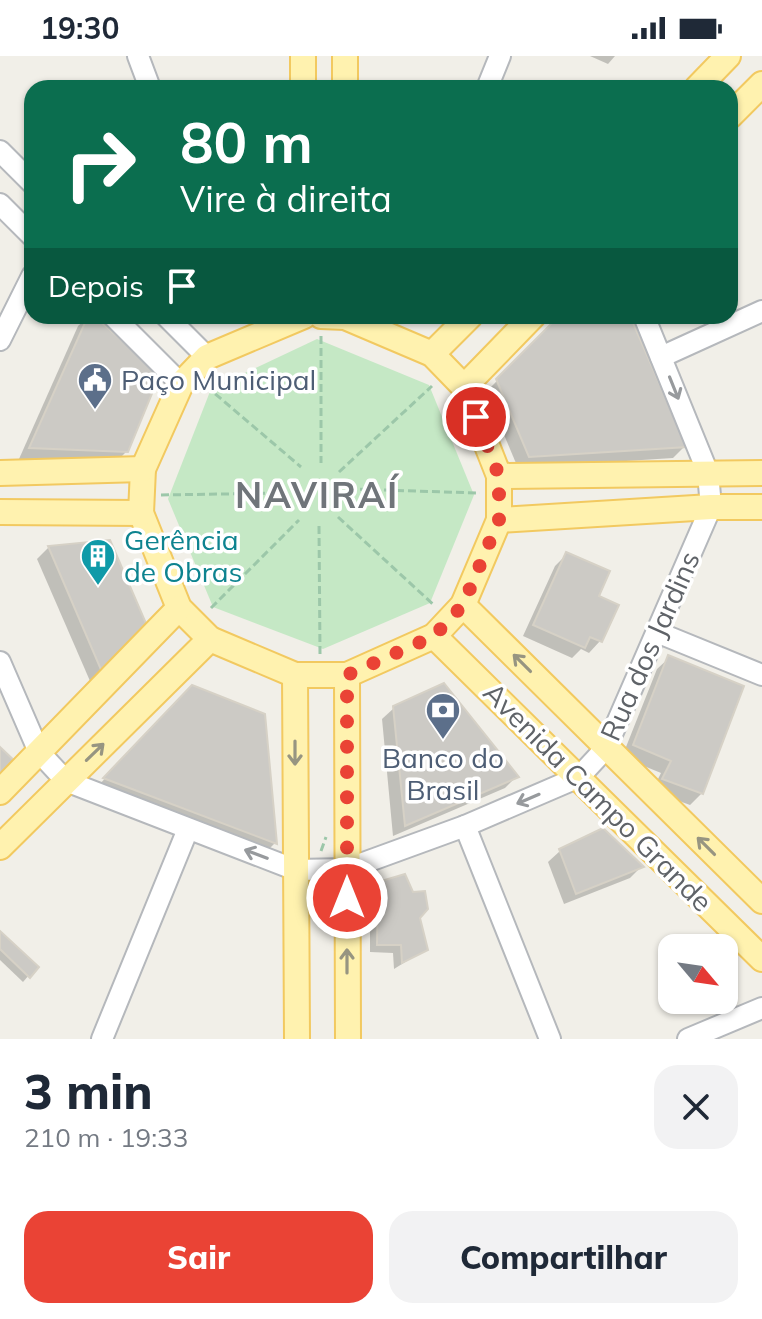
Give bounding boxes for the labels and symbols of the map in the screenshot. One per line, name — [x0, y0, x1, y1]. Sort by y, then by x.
public building icon: Paço Municipal — [76, 361, 114, 411]
place label: Paço Municipal — [121, 362, 316, 397]
one-way arrow — [668, 375, 682, 400]
pin — [442, 383, 510, 451]
district label: NAVIRAÍ — [235, 472, 400, 517]
place label: Gerência de Obras — [124, 522, 242, 589]
building icon: Gerência de Obras — [79, 537, 117, 587]
street label: Rua dos Jardins — [592, 546, 707, 746]
one-way arrow — [512, 654, 532, 673]
street label: Avenida Campo Grande — [477, 675, 720, 918]
bank icon: Banco do Brasil — [424, 691, 462, 741]
one-way arrow — [288, 739, 303, 766]
place label: Banco do Brasil — [382, 740, 504, 807]
one-way arrow — [85, 743, 105, 762]
one-way arrow — [516, 792, 541, 807]
one-way arrow — [696, 837, 716, 856]
one-way arrow — [244, 846, 269, 860]
position arrow — [305, 856, 389, 940]
north arrow — [658, 934, 738, 1014]
one-way arrow — [339, 948, 355, 975]

